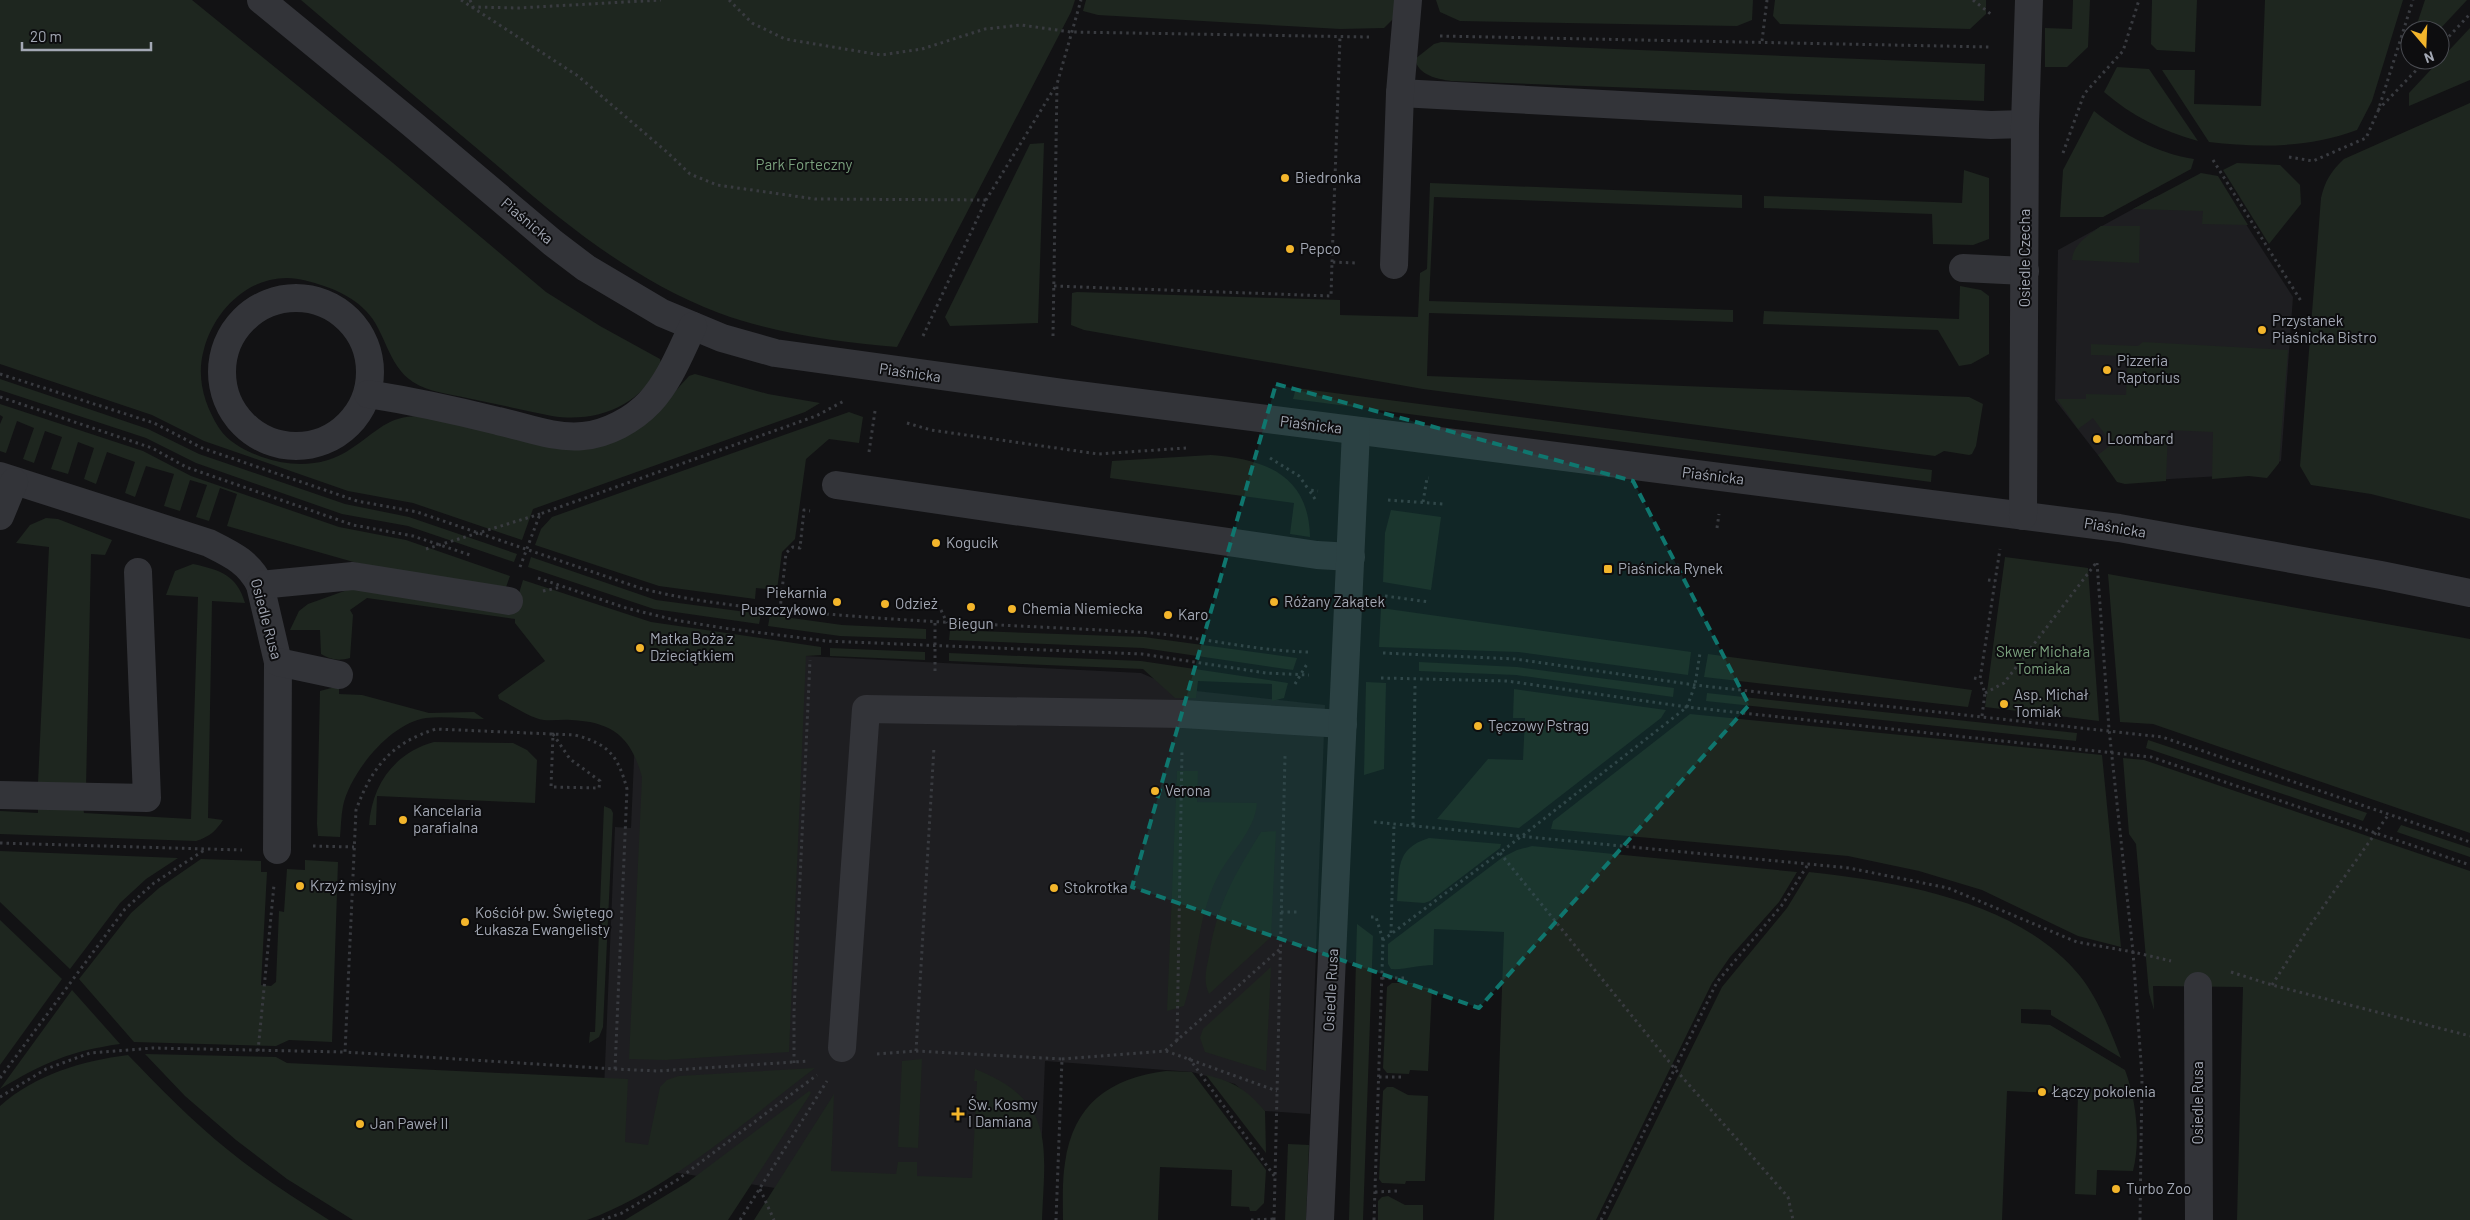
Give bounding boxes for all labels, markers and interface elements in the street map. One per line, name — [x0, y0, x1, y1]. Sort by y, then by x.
scale bar — [22, 20, 151, 52]
north arrow — [2400, 20, 2450, 70]
text: 20 m — [30, 27, 62, 45]
text: N — [2422, 48, 2437, 67]
park label: Park Forteczny — [756, 155, 853, 173]
place label: Biedronka — [1295, 168, 1361, 186]
marker: Biedronka — [1279, 172, 1291, 184]
street label: Piaśnicka — [498, 193, 557, 247]
street label: Osiedle Czecha — [2015, 209, 2033, 307]
place label: Pepco — [1300, 239, 1341, 257]
marker: Pepco — [1284, 243, 1296, 255]
place label: Przystanek Piaśnicka Bistro — [2272, 311, 2377, 346]
marker: Przystanek Piaśnicka Bistro — [2256, 324, 2268, 336]
place label: Pizzeria Raptorius — [2117, 351, 2180, 386]
street label: Piaśnicka — [878, 359, 942, 385]
marker: Pizzeria Raptorius — [2101, 364, 2113, 376]
street label: Piaśnicka — [1279, 411, 1343, 437]
place label: Loombard — [2107, 429, 2174, 447]
marker: Loombard — [2091, 433, 2103, 445]
street label: Piaśnicka — [1681, 462, 1745, 488]
street label: Piaśnicka — [2083, 513, 2147, 541]
place label: Kogucik — [946, 533, 999, 551]
marker: Kogucik — [930, 537, 942, 549]
place label: Piaśnicka Rynek — [1618, 559, 1723, 577]
marker: Piaśnicka Rynek — [1602, 563, 1614, 575]
street label: Osiedle Rusa — [248, 576, 286, 661]
place label: Piekarnia Puszczykowo — [741, 583, 827, 618]
place label: Różany Zakątek — [1284, 592, 1386, 610]
place label: Odzież — [895, 594, 938, 612]
marker: Piekarnia Puszczykowo — [831, 596, 843, 608]
marker: Różany Zakątek — [1268, 596, 1280, 608]
marker: Odzież — [879, 598, 891, 610]
place label: Chemia Niemiecka — [1022, 599, 1143, 617]
marker: Biegun — [965, 601, 977, 613]
marker: Chemia Niemiecka — [1006, 603, 1018, 615]
place label: Karo — [1178, 605, 1208, 623]
marker: Karo — [1162, 609, 1174, 621]
place label: Biegun — [948, 614, 994, 632]
place label: Matka Boża z Dzieciątkiem — [650, 629, 734, 664]
marker: Matka Boża z Dzieciątkiem — [634, 642, 646, 654]
park label: Skwer Michała Tomiaka — [1996, 642, 2090, 677]
place label: Asp. Michał Tomiak — [2014, 685, 2089, 720]
marker: Asp. Michał Tomiak — [1998, 698, 2010, 710]
place label: Tęczowy Pstrąg — [1488, 716, 1589, 734]
marker: Tęczowy Pstrąg — [1472, 720, 1484, 732]
place label: Verona — [1165, 781, 1210, 799]
marker: Verona — [1149, 785, 1161, 797]
place label: Kancelaria parafialna — [413, 801, 482, 836]
marker: Kancelaria parafialna — [397, 814, 409, 826]
place label: Krzyż misyjny — [310, 876, 396, 894]
place label: Stokrotka — [1064, 878, 1128, 896]
marker: Krzyż misyjny — [294, 880, 306, 892]
marker: Stokrotka — [1048, 882, 1060, 894]
place label: Kościół pw. Świętego Łukasza Ewangelisty — [474, 903, 613, 938]
marker: Kościół pw. Świętego Łukasza Ewangelisty — [459, 916, 471, 928]
street label: Osiedle Rusa — [1319, 948, 1341, 1032]
street label: Osiedle Rusa — [2188, 1061, 2206, 1145]
place label: Łączy pokolenia — [2051, 1082, 2156, 1100]
marker: Łączy pokolenia — [2036, 1086, 2048, 1098]
place label: Św. Kosmy I Damiana — [968, 1095, 1038, 1130]
marker: Św. Kosmy I Damiana — [952, 1108, 964, 1120]
place label: Jan Paweł II — [370, 1114, 448, 1132]
marker: Jan Paweł II — [354, 1118, 366, 1130]
place label: Turbo Zoo — [2126, 1179, 2191, 1197]
marker: Turbo Zoo — [2110, 1183, 2122, 1195]

